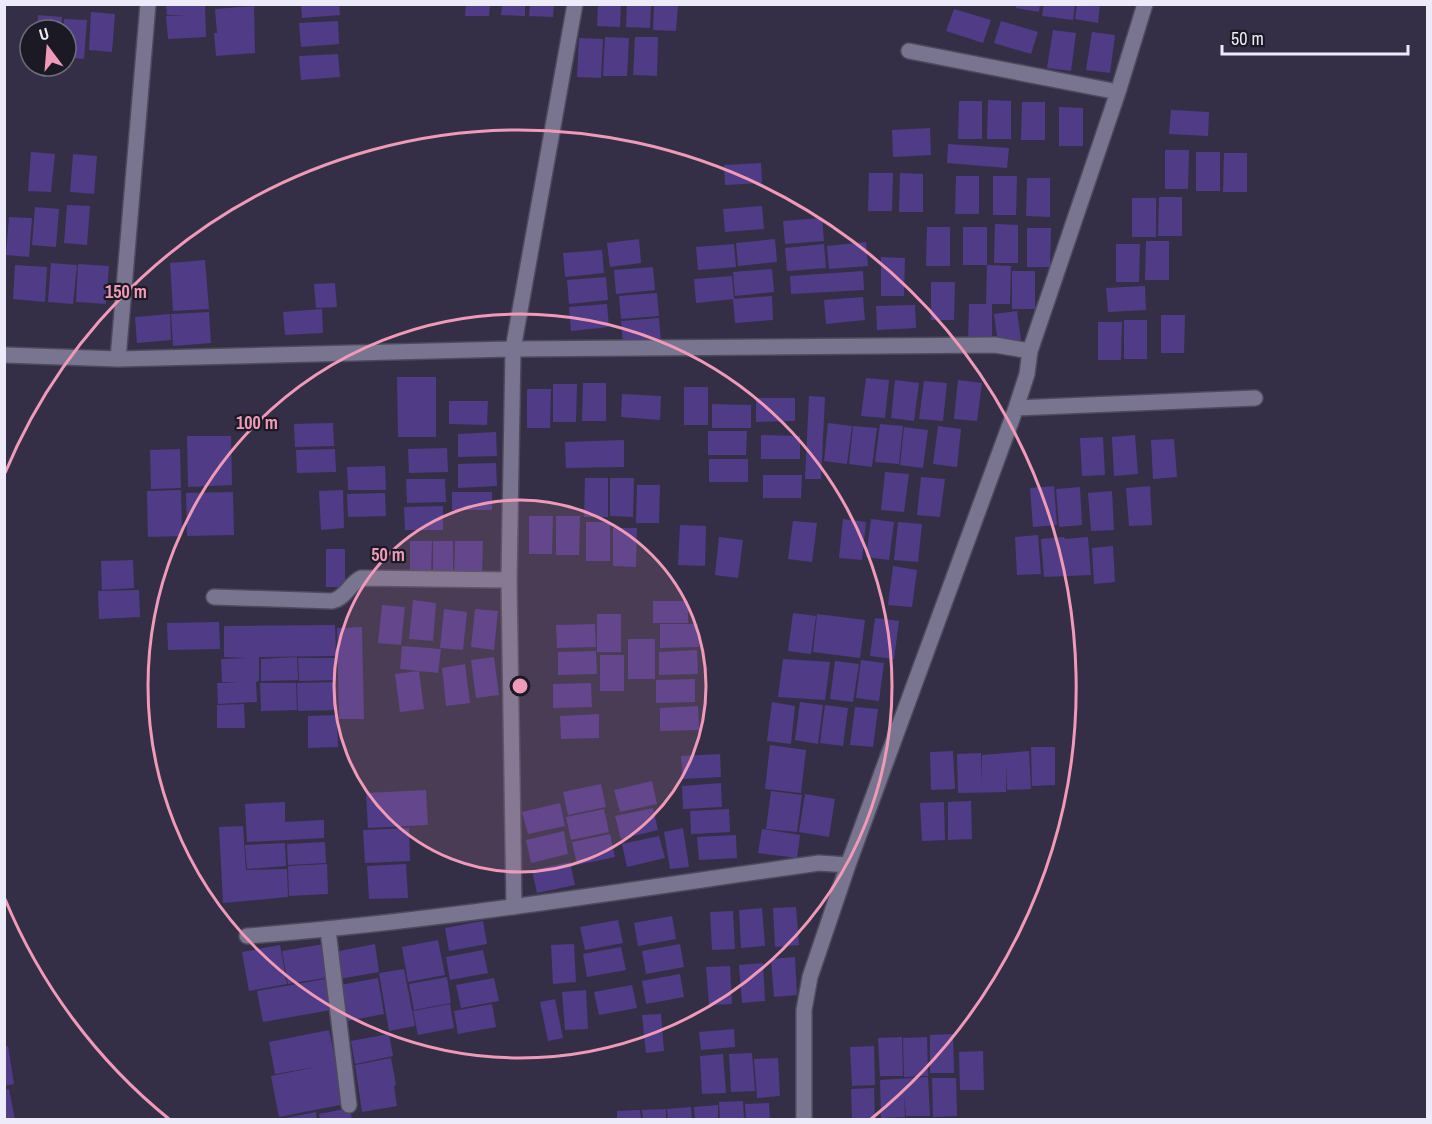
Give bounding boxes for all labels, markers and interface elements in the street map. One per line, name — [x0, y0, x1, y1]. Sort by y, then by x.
north arrow — [18, 18, 78, 78]
scale bar — [1222, 18, 1408, 56]
text: U — [36, 22, 51, 45]
text: 50 m — [1231, 26, 1264, 51]
text: 150 m — [105, 279, 147, 304]
text: 100 m — [236, 410, 278, 435]
text: 50 m — [371, 542, 405, 567]
centre of rings — [510, 676, 530, 696]

